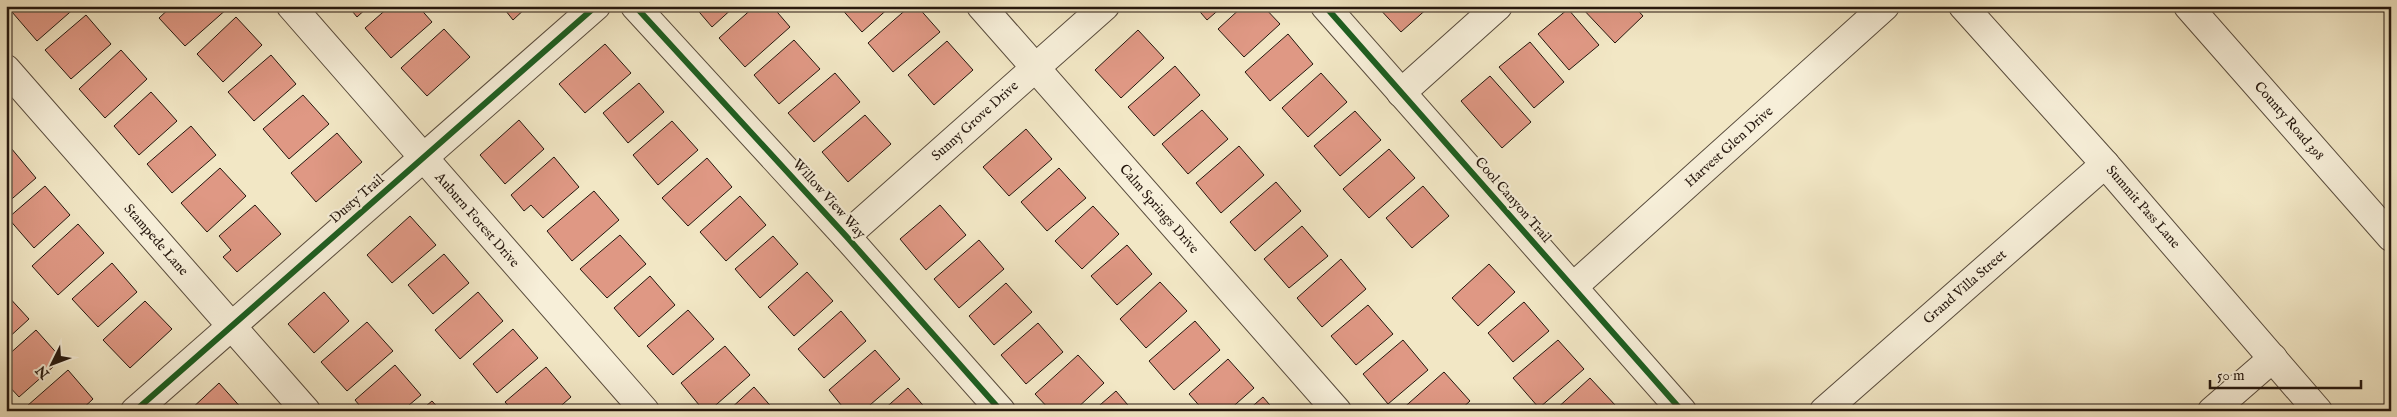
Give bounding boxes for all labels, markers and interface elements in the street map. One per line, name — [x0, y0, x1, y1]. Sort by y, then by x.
street label: Sunny Grove Drive — [928, 77, 1023, 165]
street label: County Road 398 — [2250, 78, 2328, 164]
street label: Harvest Glen Drive — [1681, 102, 1777, 191]
street label: Cool Canyon Trail — [1471, 153, 1555, 247]
street label: Willow View Way — [788, 155, 870, 243]
street label: Calm Springs Drive — [1115, 160, 1203, 258]
street label: Summit Pass Lane — [2102, 162, 2184, 253]
street label: Auburn Forest Drive — [430, 168, 524, 272]
street label: Dusty Trail — [326, 170, 388, 227]
street label: Stampede Lane — [120, 200, 193, 280]
street label: Grand Villa Street — [1920, 246, 2011, 328]
north arrow — [28, 340, 78, 390]
scale bar — [2210, 357, 2361, 389]
text: N — [32, 362, 54, 383]
text: 50 m — [2217, 366, 2245, 385]

